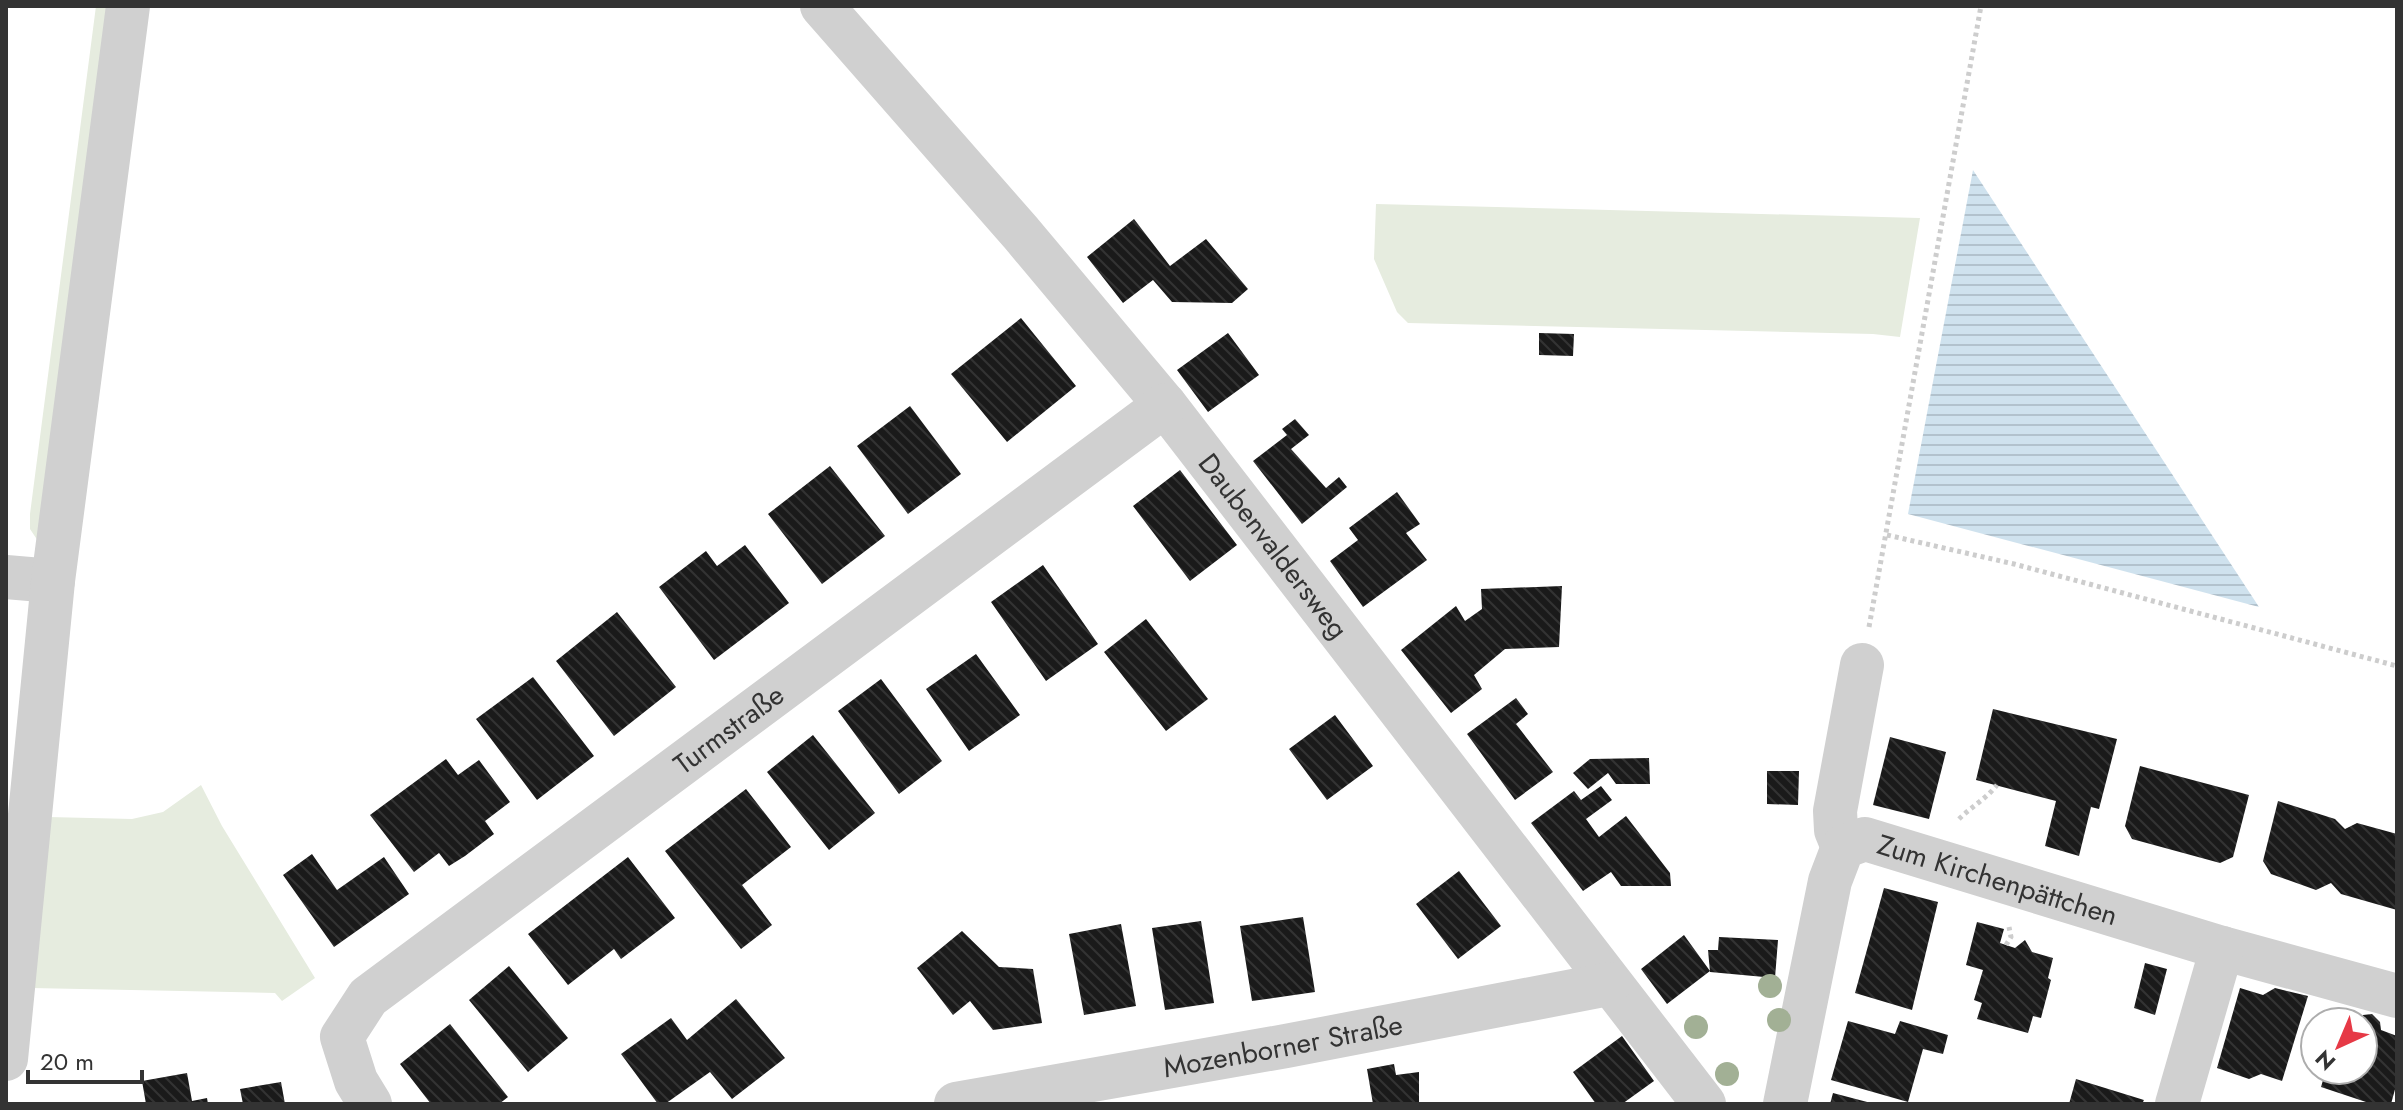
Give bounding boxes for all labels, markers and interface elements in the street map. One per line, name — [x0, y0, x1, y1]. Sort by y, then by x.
street label: Daubenvaldersweg — [1189, 444, 1358, 647]
street label: Turmstraße — [665, 674, 792, 784]
street label: Zum Kirchenpättchen — [1873, 824, 2123, 935]
street label: Mozenborner Straße — [1160, 1004, 1406, 1088]
north arrow — [2299, 1006, 2379, 1086]
scale bar — [28, 1034, 142, 1084]
text: N — [2308, 1043, 2343, 1078]
text: 20 m — [40, 1044, 94, 1079]

